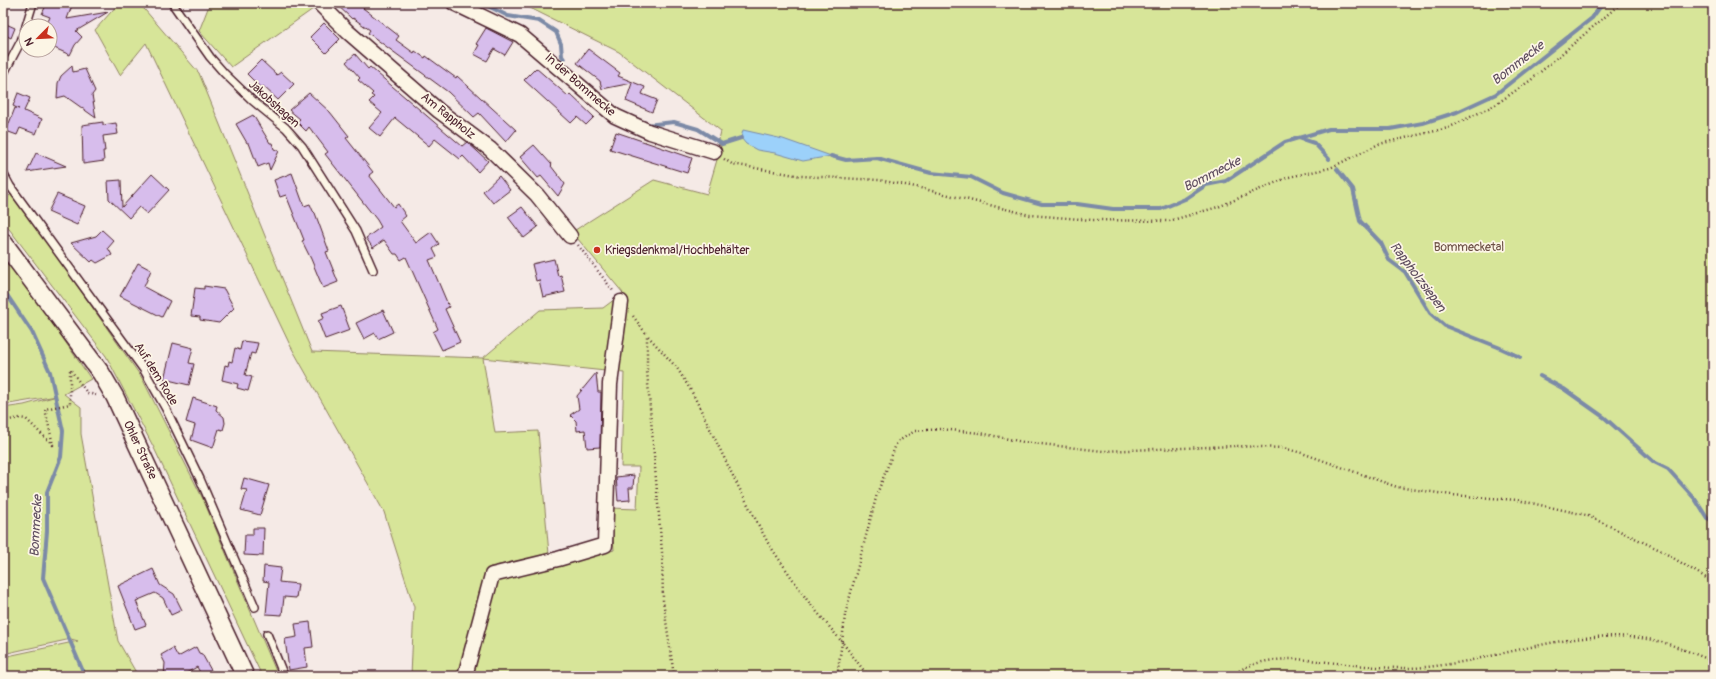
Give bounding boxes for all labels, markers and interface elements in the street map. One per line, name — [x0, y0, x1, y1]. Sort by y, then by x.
north arrow — [18, 18, 58, 58]
text: N — [22, 35, 37, 48]
water label: Bommecke — [1489, 37, 1549, 88]
street label: In der Bommecke — [542, 50, 618, 120]
street label: Jakobshagen — [245, 77, 303, 131]
street label: Am Rappholz — [418, 89, 478, 143]
water label: Bommecke — [1181, 152, 1245, 195]
water label: Rappholzsiepen — [1387, 239, 1450, 315]
park label: Bommecketal — [1434, 240, 1504, 255]
place label: Kriegsdenkmal/Hochbehälter — [605, 243, 750, 258]
marker: Kriegsdenkmal/Hochbehälter — [592, 245, 602, 255]
street label: Auf dem Rode — [131, 340, 181, 408]
street label: Ohler Straße — [120, 418, 160, 482]
water label: Bommecke — [26, 493, 46, 557]

